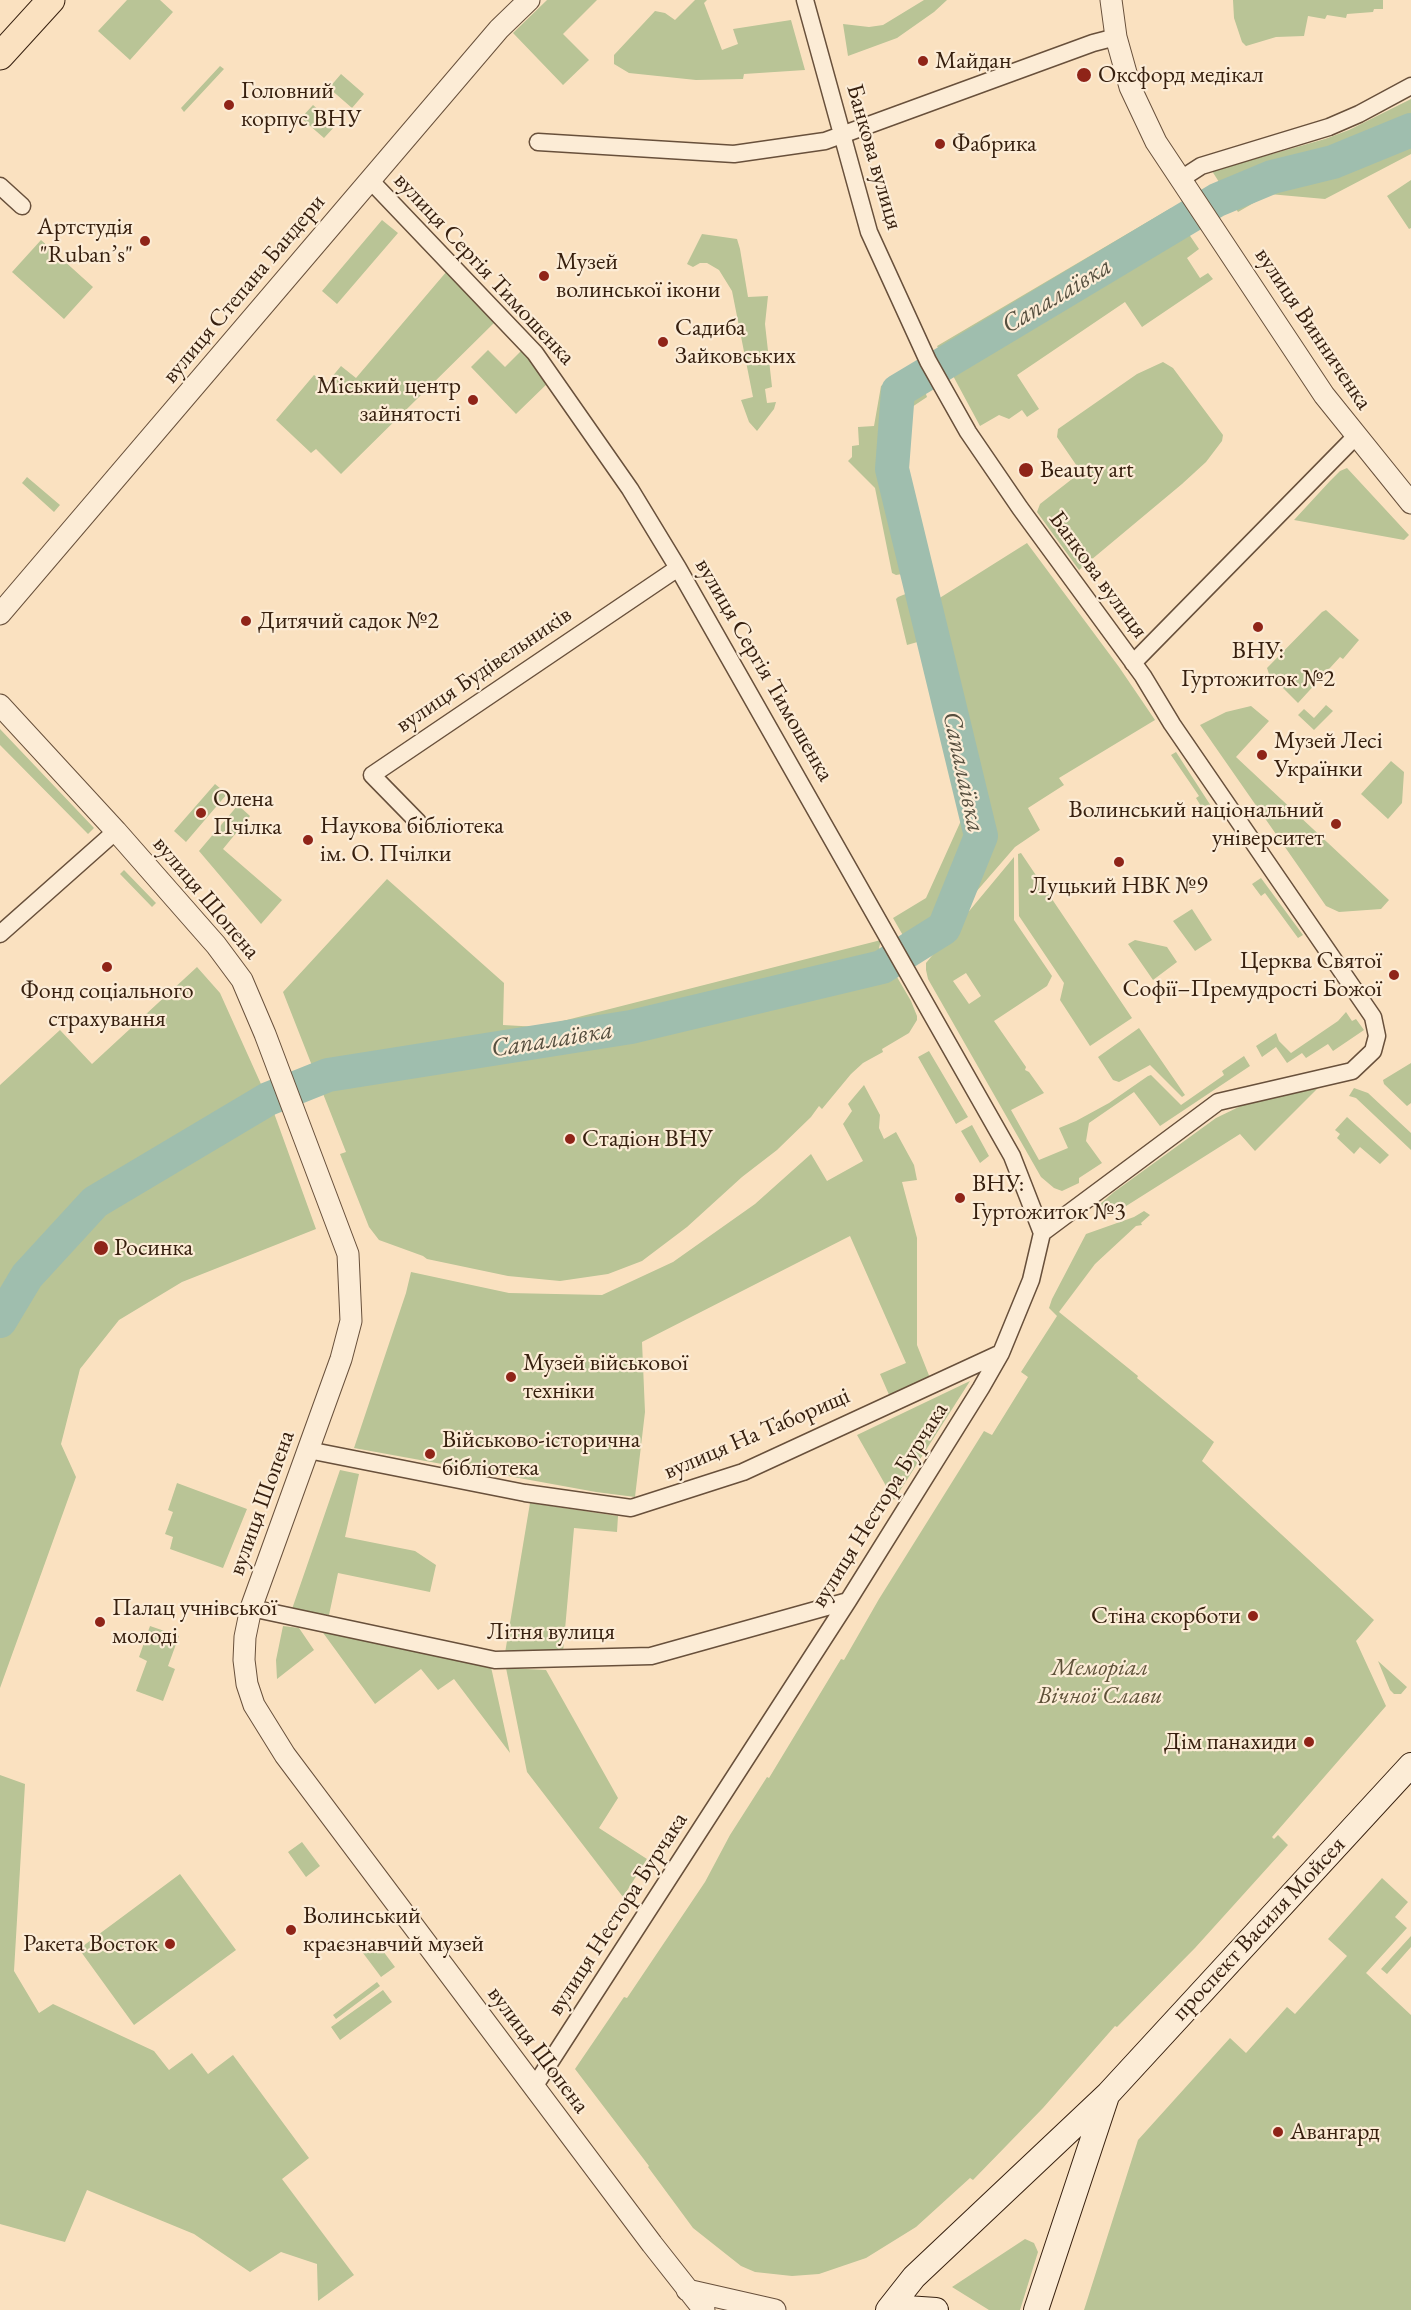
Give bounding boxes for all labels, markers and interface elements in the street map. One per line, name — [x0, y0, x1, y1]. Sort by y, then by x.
place label: Майдан — [935, 47, 1011, 75]
marker: Майдан — [916, 54, 930, 68]
place label: Оксфорд медікал — [1098, 61, 1263, 89]
marker: Оксфорд медікал — [1075, 66, 1093, 84]
place label: Головний корпус ВНУ — [241, 77, 362, 133]
street label: Банкова вулиця — [839, 81, 909, 233]
marker: Головний корпус ВНУ — [222, 98, 236, 112]
place label: Фабрика — [952, 130, 1037, 158]
marker: Фабрика — [933, 137, 947, 151]
street label: вулиця Сергія Тимошенка — [387, 167, 581, 371]
street label: вулиця Степана Бандери — [156, 189, 332, 389]
place label: Артстудія "Ruban’s" — [37, 213, 133, 269]
marker: Артстудія "Ruban’s" — [138, 234, 152, 248]
street label: вулиця Винниченка — [1248, 242, 1378, 416]
place label: Музей волинської ікони — [556, 248, 720, 304]
water label: Сапалаївка — [996, 251, 1118, 341]
marker: Музей волинської ікони — [537, 269, 551, 283]
place label: Садиба Зайковських — [675, 314, 796, 370]
marker: Садиба Зайковських — [656, 335, 670, 349]
place label: Міський центр зайнятості — [317, 372, 461, 428]
marker: Міський центр зайнятості — [466, 393, 480, 407]
place label: Beauty art — [1040, 456, 1134, 484]
marker: Beauty art — [1017, 461, 1035, 479]
street label: Банкова вулиця — [1042, 506, 1154, 644]
street label: вулиця Сергія Тимошенка — [688, 553, 840, 787]
street label: вулиця Будівельників — [391, 601, 577, 739]
place label: Дитячий садок №2 — [258, 607, 439, 635]
marker: Дитячий садок №2 — [239, 614, 253, 628]
marker: ВНУ: Гуртожиток №2 — [1251, 620, 1265, 634]
place label: ВНУ: Гуртожиток №2 — [1181, 637, 1335, 693]
water label: Сапалаївка — [935, 709, 991, 835]
place label: Музей Лесі Українки — [1274, 727, 1383, 783]
marker: Музей Лесі Українки — [1255, 748, 1269, 762]
place label: Олена Пчілка — [213, 785, 282, 841]
place label: Волинський національний університет — [1069, 796, 1324, 852]
marker: Олена Пчілка — [194, 806, 208, 820]
place label: Наукова бібліотека ім. О. Пчілки — [320, 812, 504, 868]
marker: Волинський національний університет — [1329, 817, 1343, 831]
street label: вулиця Шопена — [146, 831, 266, 965]
marker: Наукова бібліотека ім. О. Пчілки — [301, 833, 315, 847]
marker: Луцький НВК №9 — [1112, 855, 1126, 869]
place label: Луцький НВК №9 — [1030, 872, 1208, 900]
place label: Церква Святої Софії–Премудрості Божої — [1122, 947, 1382, 1003]
marker: Фонд соціального страхування — [100, 960, 114, 974]
marker: Церква Святої Софії–Премудрості Божої — [1387, 968, 1401, 982]
place label: Фонд соціального страхування — [20, 977, 194, 1033]
water label: Сапалаївка — [489, 1015, 615, 1065]
place label: Стадіон ВНУ — [582, 1125, 713, 1153]
marker: Стадіон ВНУ — [563, 1132, 577, 1146]
place label: ВНУ: Гуртожиток №3 — [972, 1170, 1126, 1226]
marker: ВНУ: Гуртожиток №3 — [953, 1191, 967, 1205]
place label: Росинка — [114, 1234, 193, 1262]
marker: Росинка — [92, 1239, 110, 1257]
place label: Музей військової техніки — [523, 1349, 688, 1405]
marker: Музей військової техніки — [504, 1370, 518, 1384]
street label: вулиця На Таборищі — [660, 1382, 854, 1486]
street label: вулиця Нестора Бурчака — [805, 1397, 955, 1613]
place label: Військово-історична бібліотека — [442, 1426, 640, 1482]
street label: вулиця Шопена — [222, 1427, 302, 1579]
marker: Військово-історична бібліотека — [423, 1447, 437, 1461]
place label: Палац учнівської молоді — [112, 1594, 277, 1650]
place label: Стіна скорботи — [1091, 1602, 1241, 1630]
marker: Стіна скорботи — [1246, 1609, 1260, 1623]
marker: Палац учнівської молоді — [93, 1615, 107, 1629]
street label: Літня вулиця — [487, 1618, 615, 1646]
park label: Меморіал Вічної Слави — [1038, 1654, 1162, 1710]
place label: Дім панахиди — [1164, 1728, 1297, 1756]
marker: Дім панахиди — [1302, 1735, 1316, 1749]
street label: вулиця Нестора Бурчака — [542, 1807, 694, 2021]
street label: проспект Василя Мойсея — [1166, 1831, 1352, 2027]
place label: Волинський краєзнавчий музей — [303, 1902, 484, 1958]
marker: Волинський краєзнавчий музей — [284, 1923, 298, 1937]
place label: Ракета Восток — [23, 1930, 158, 1958]
marker: Ракета Восток — [163, 1937, 177, 1951]
street label: вулиця Шопена — [481, 1981, 595, 2119]
place label: Авангард — [1290, 2118, 1380, 2146]
marker: Авангард — [1271, 2125, 1285, 2139]

